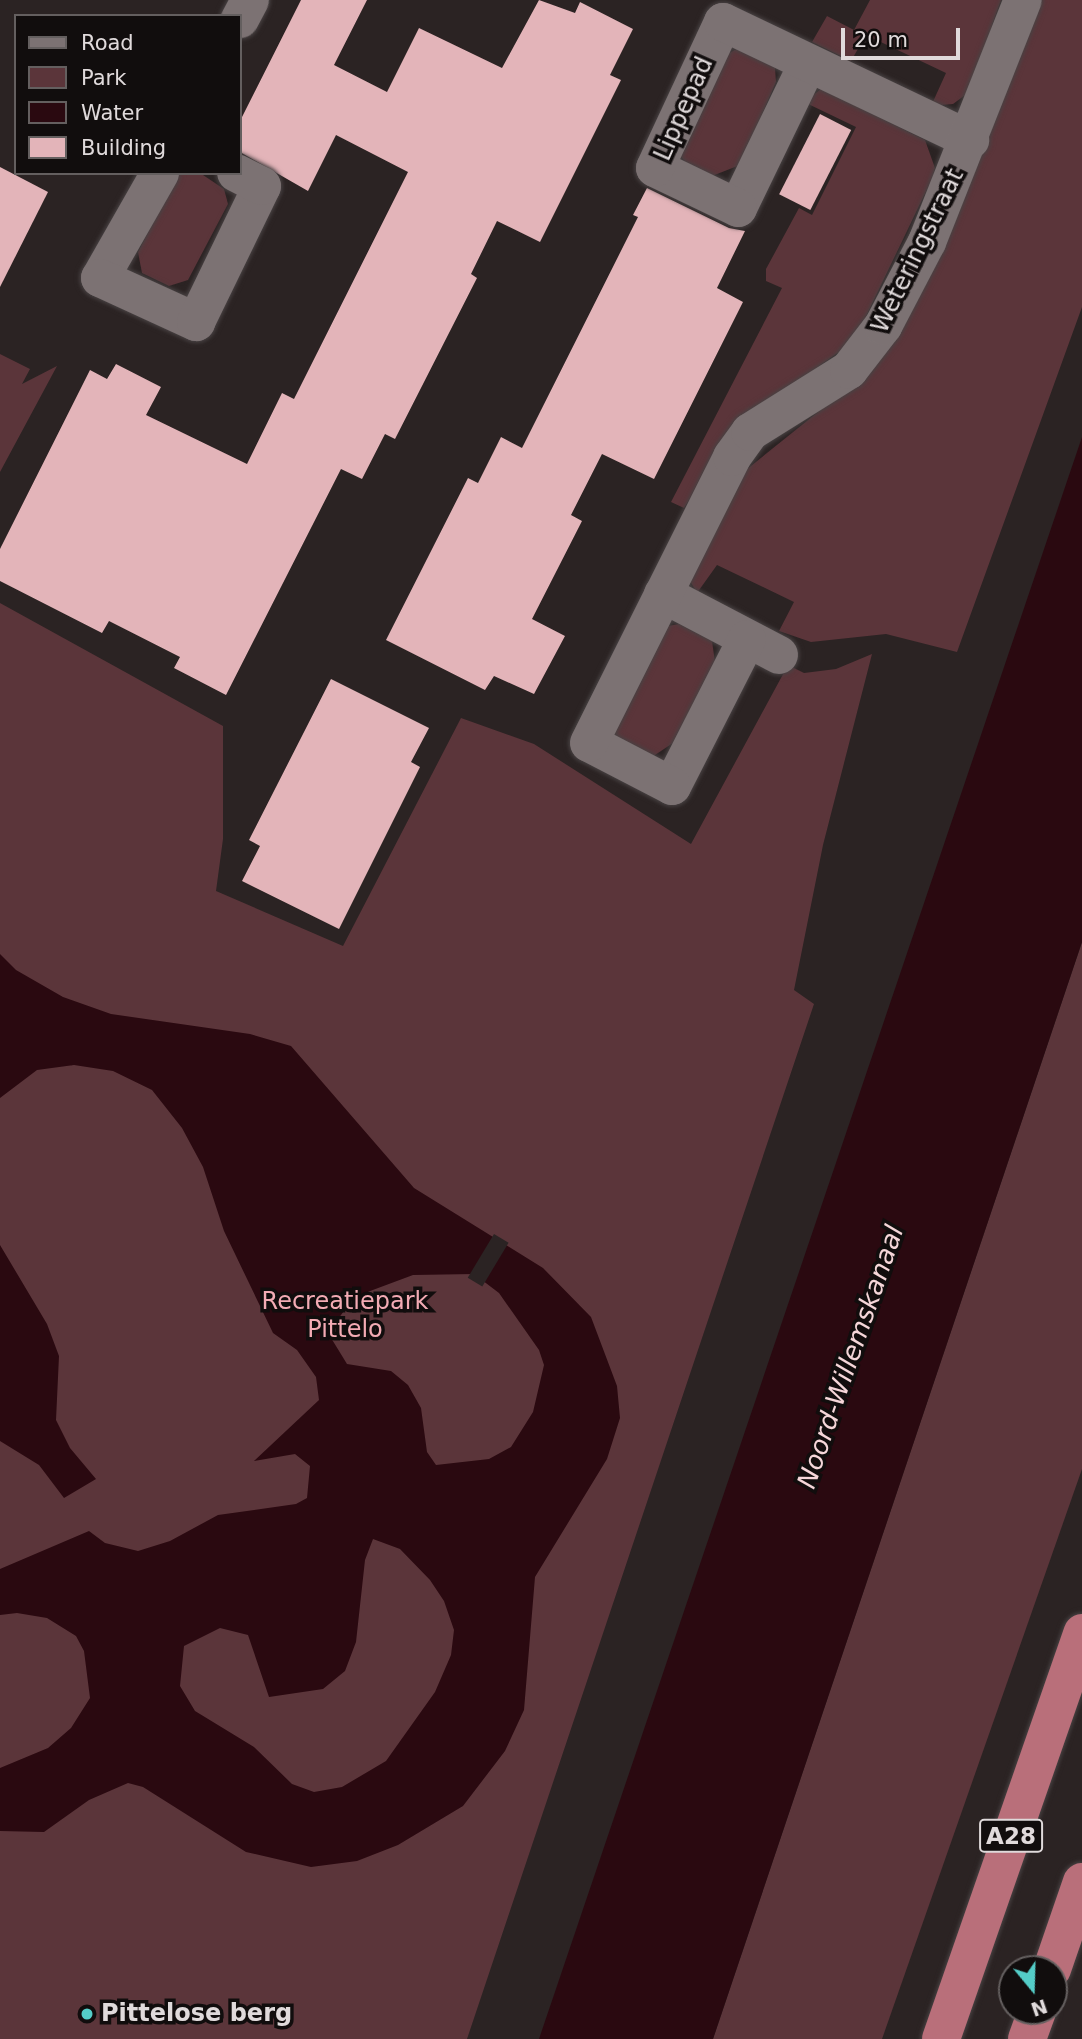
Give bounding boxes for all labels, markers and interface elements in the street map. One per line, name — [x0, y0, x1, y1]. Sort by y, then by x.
legend — [14, 14, 242, 175]
scale bar — [844, 14, 963, 58]
text: 20 m — [854, 28, 908, 52]
text: Road — [81, 31, 134, 55]
street label: Lippepad — [648, 53, 720, 165]
text: Park — [81, 66, 126, 90]
text: Water — [81, 101, 143, 125]
text: Building — [81, 136, 166, 160]
street label: Weteringstraat — [866, 164, 970, 338]
water label: Noord-Willemskanaal — [791, 1221, 911, 1493]
park label: Recreatiepark Pittelo — [262, 1288, 428, 1344]
road number: A28 — [978, 1816, 1044, 1856]
north arrow — [998, 1955, 1068, 2025]
text: N — [1028, 1995, 1050, 2021]
place label: Pittelose berg — [101, 2000, 292, 2028]
marker: Pittelose berg — [79, 2006, 95, 2022]

